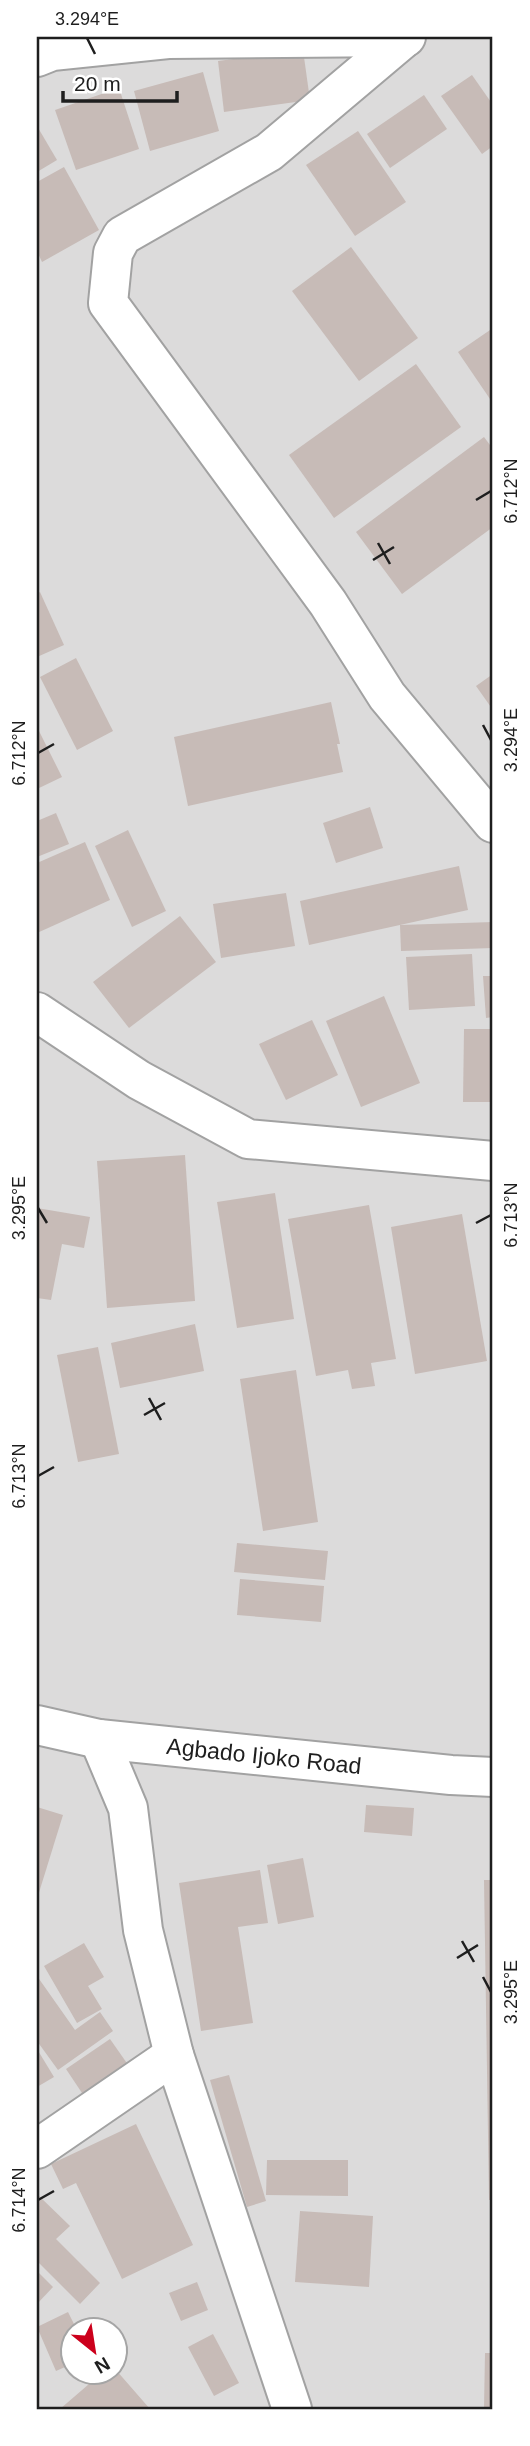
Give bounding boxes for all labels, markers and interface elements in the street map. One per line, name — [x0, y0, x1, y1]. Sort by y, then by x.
text: 3.294°E — [55, 9, 119, 29]
scale bar — [63, 60, 177, 104]
text: 20 m — [74, 72, 121, 95]
text: 6.712°N — [501, 458, 521, 524]
text: 3.294°E — [501, 708, 521, 772]
text: 6.712°N — [9, 720, 29, 786]
text: 3.295°E — [9, 1176, 29, 1240]
text: 6.713°N — [501, 1182, 521, 1248]
text: 6.713°N — [9, 1443, 29, 1509]
street label: Agbado Ijoko Road — [165, 1733, 363, 1779]
text: 3.295°E — [501, 1960, 521, 2024]
text: 6.714°N — [9, 2167, 29, 2233]
north arrow — [60, 2316, 130, 2386]
text: N — [91, 2353, 113, 2378]

